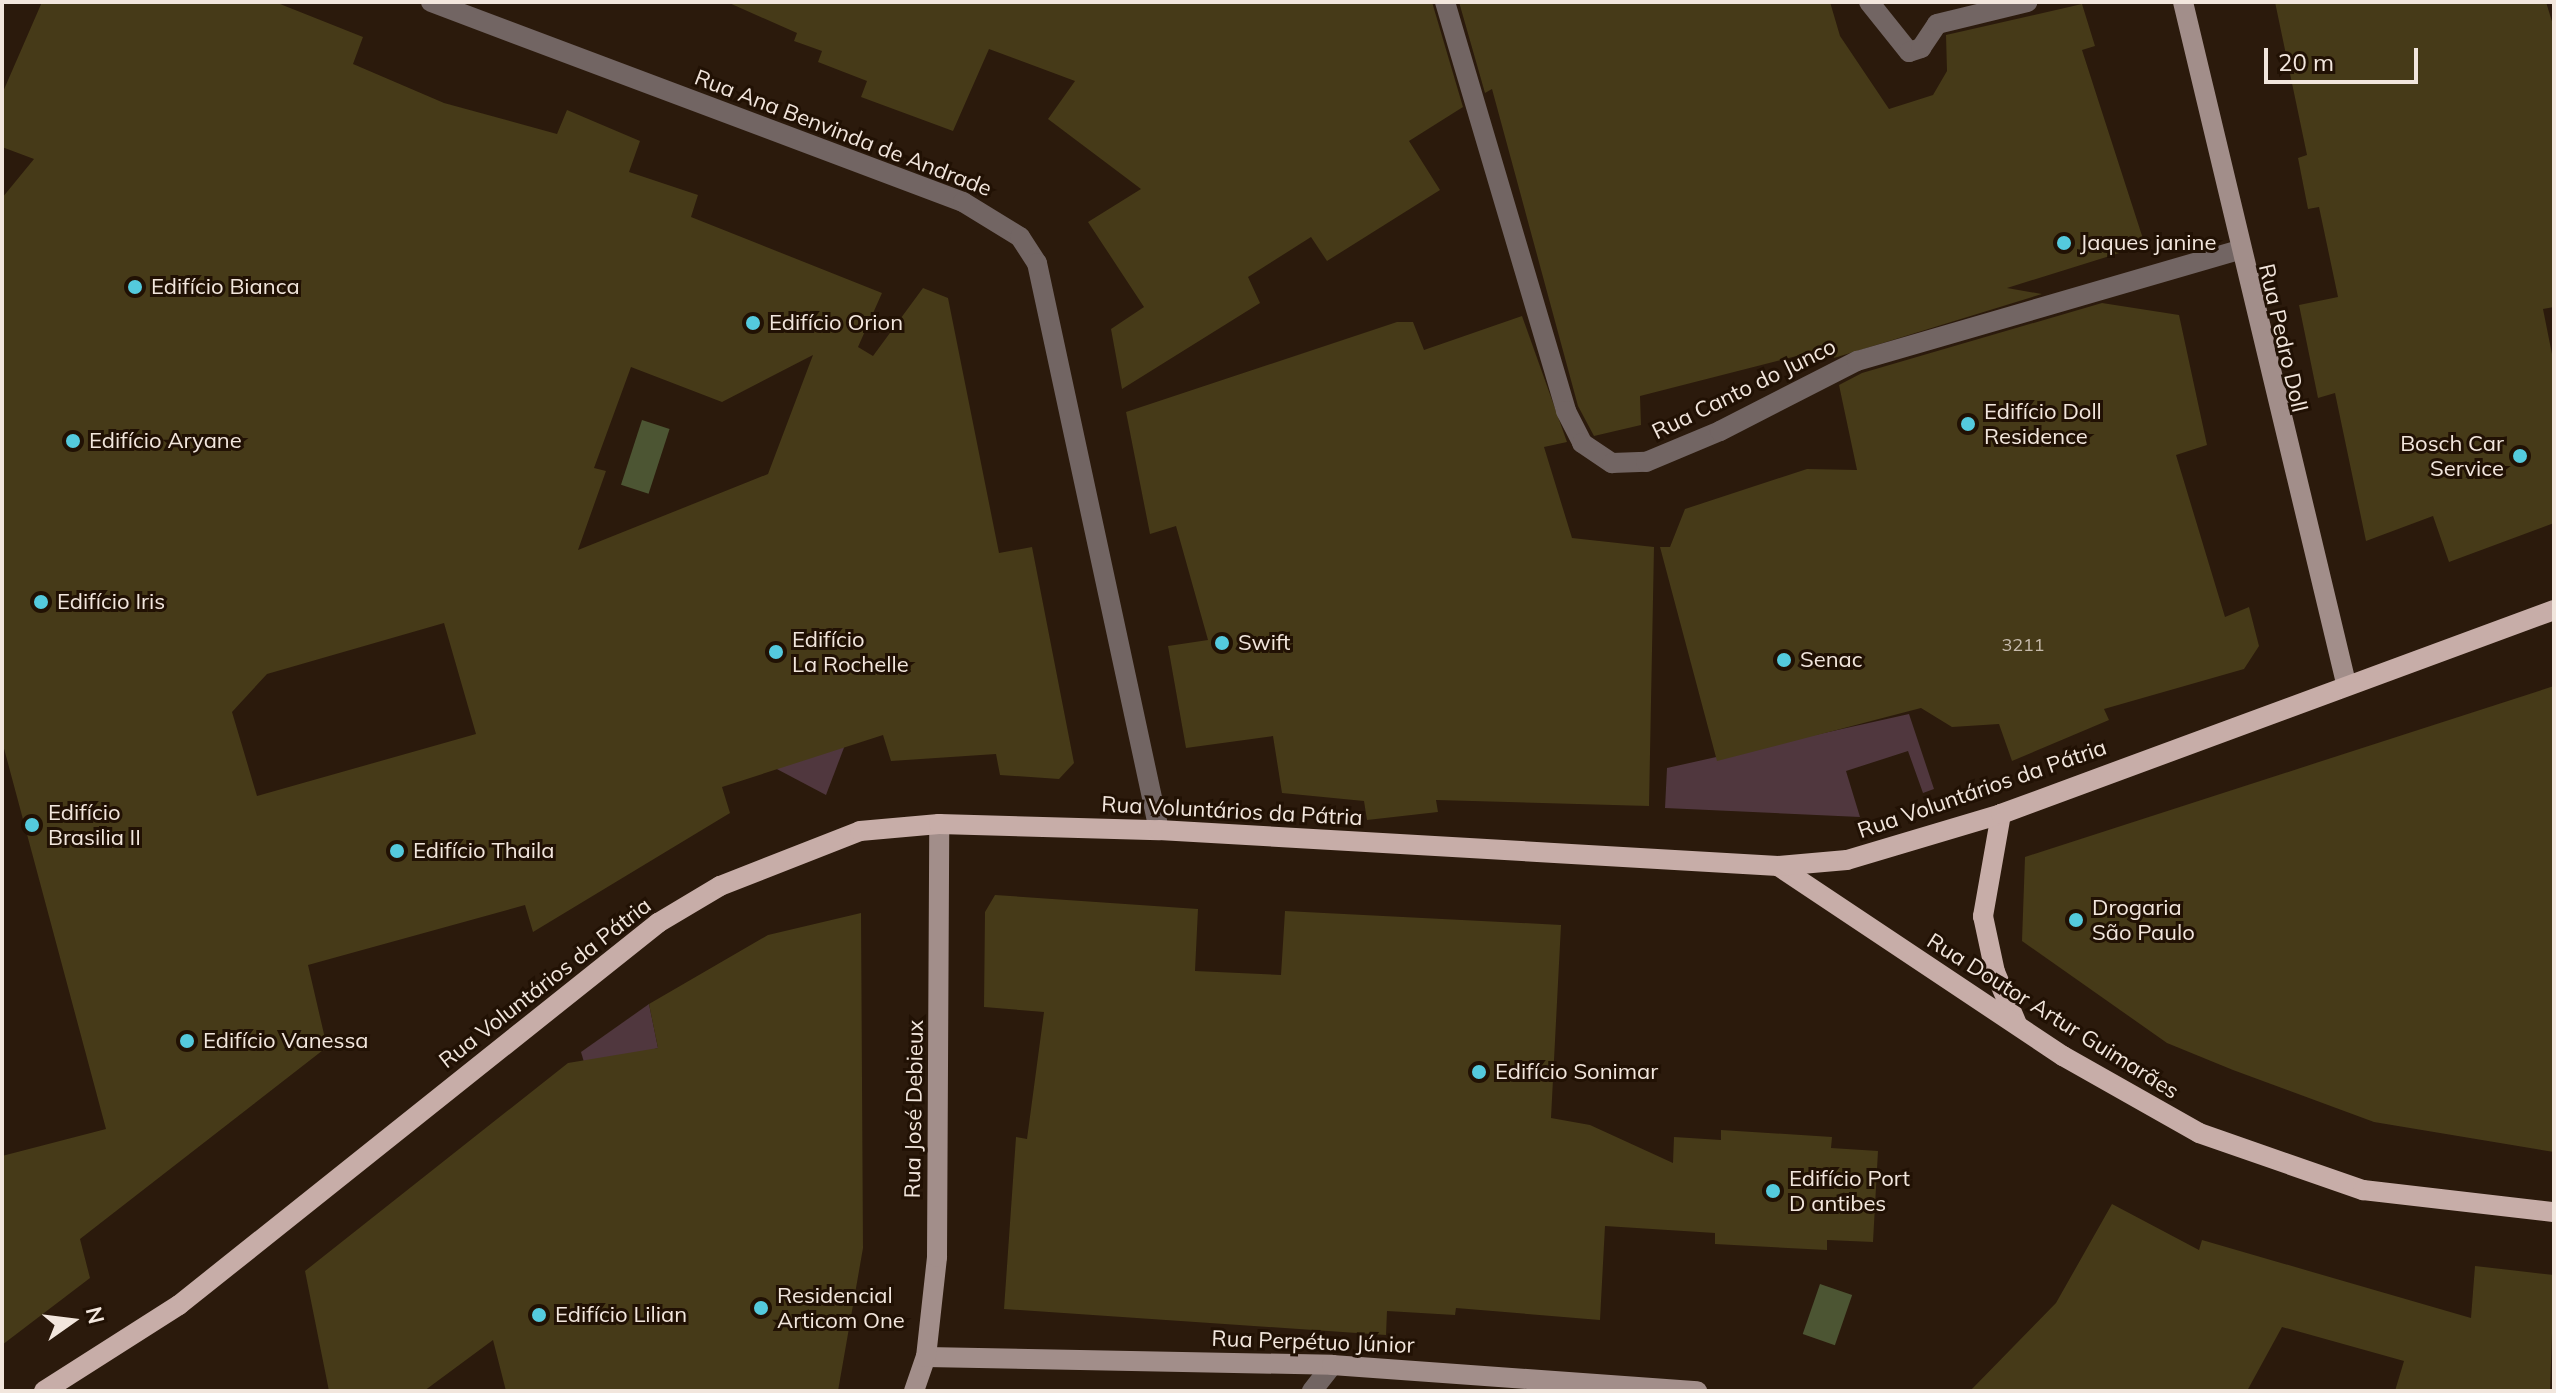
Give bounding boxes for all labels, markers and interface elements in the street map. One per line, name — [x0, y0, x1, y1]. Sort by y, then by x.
scale bar — [2268, 32, 2422, 82]
text: 20 m — [2278, 47, 2334, 77]
street label: Rua Ana Benvinda de Andrade — [691, 64, 995, 202]
place label: Jaques janine — [2080, 230, 2216, 256]
marker: Jaques janine — [2055, 234, 2073, 252]
street label: Rua Pedro Doll — [2253, 261, 2313, 415]
place label: Edifício Bianca — [151, 274, 300, 300]
marker: Edifício Bianca — [126, 278, 144, 296]
place label: Edifício Orion — [769, 310, 903, 336]
marker: Edifício Orion — [744, 314, 762, 332]
street label: Rua Canto do Junco — [1648, 333, 1840, 445]
place label: Edifício Doll Residence — [1984, 398, 2102, 450]
marker: Edifício Doll Residence — [1959, 415, 1977, 433]
place label: Edifício Aryane — [89, 428, 242, 454]
place label: Bosch Car Service — [2400, 430, 2504, 482]
marker: Edifício Aryane — [64, 432, 82, 450]
marker: Bosch Car Service — [2511, 447, 2529, 465]
place label: Edifício Iris — [57, 589, 165, 615]
marker: Edifício Iris — [32, 593, 50, 611]
place label: Edifício La Rochelle — [792, 626, 909, 678]
place label: Swift — [1238, 630, 1291, 656]
marker: Swift — [1213, 634, 1231, 652]
house number: 3211 — [2001, 634, 2045, 656]
marker: Edifício La Rochelle — [767, 643, 785, 661]
place label: Senac — [1800, 647, 1863, 673]
marker: Senac — [1775, 651, 1793, 669]
street label: Rua Voluntários da Pátria — [1854, 734, 2110, 844]
street label: Rua Voluntários da Pátria — [1101, 791, 1363, 831]
place label: Edifício Brasilia II — [48, 799, 141, 850]
marker: Edifício Brasilia II — [23, 816, 41, 834]
place label: Edifício Thaila — [413, 838, 554, 864]
marker: Edifício Thaila — [388, 842, 406, 860]
street label: Rua Voluntários da Pátria — [434, 892, 656, 1074]
place label: Drogaria São Paulo — [2092, 894, 2195, 946]
marker: Drogaria São Paulo — [2067, 911, 2085, 929]
street label: Rua Doutor Artur Guimarães — [1922, 927, 2184, 1105]
street label: Rua José Debieux — [899, 1020, 929, 1198]
place label: Edifício Vanessa — [203, 1028, 369, 1054]
marker: Edifício Vanessa — [178, 1032, 196, 1050]
place label: Edifício Sonimar — [1495, 1059, 1658, 1085]
marker: Edifício Sonimar — [1470, 1063, 1488, 1081]
place label: Edifício Port D antibes — [1789, 1165, 1910, 1216]
marker: Edifício Port D antibes — [1764, 1182, 1782, 1200]
north arrow — [32, 1281, 112, 1361]
place label: Residencial Articom One — [777, 1282, 905, 1334]
marker: Residencial Articom One — [752, 1299, 770, 1317]
place label: Edifício Lilian — [555, 1302, 687, 1328]
text: N — [80, 1304, 111, 1327]
marker: Edifício Lilian — [530, 1306, 548, 1324]
street label: Rua Perpétuo Júnior — [1211, 1325, 1415, 1359]

